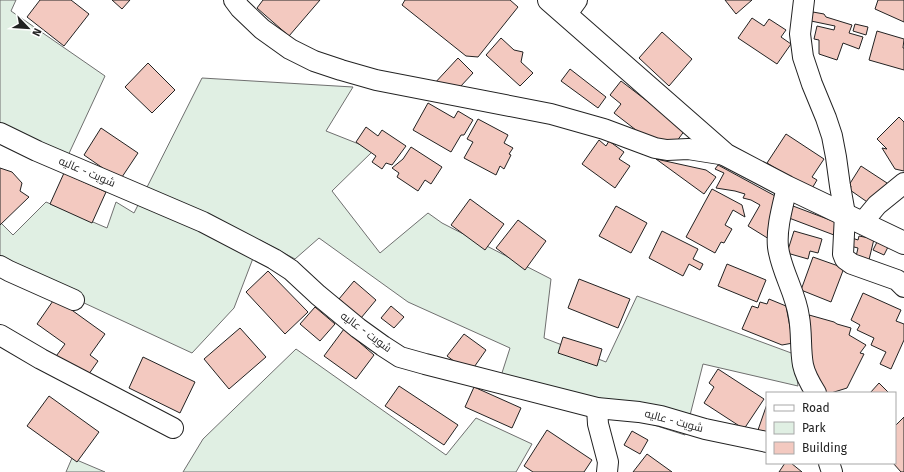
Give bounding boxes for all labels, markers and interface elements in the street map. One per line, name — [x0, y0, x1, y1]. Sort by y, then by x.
north arrow — [8, 8, 48, 48]
text: N — [29, 26, 44, 38]
street label: شويت - عاليه — [57, 154, 117, 190]
street label: شويت - عاليه — [338, 309, 394, 355]
legend — [766, 392, 896, 464]
text: Road — [802, 401, 830, 415]
street label: شويت - عاليه — [643, 407, 705, 435]
text: Park — [802, 421, 826, 435]
text: Building — [802, 441, 848, 455]

